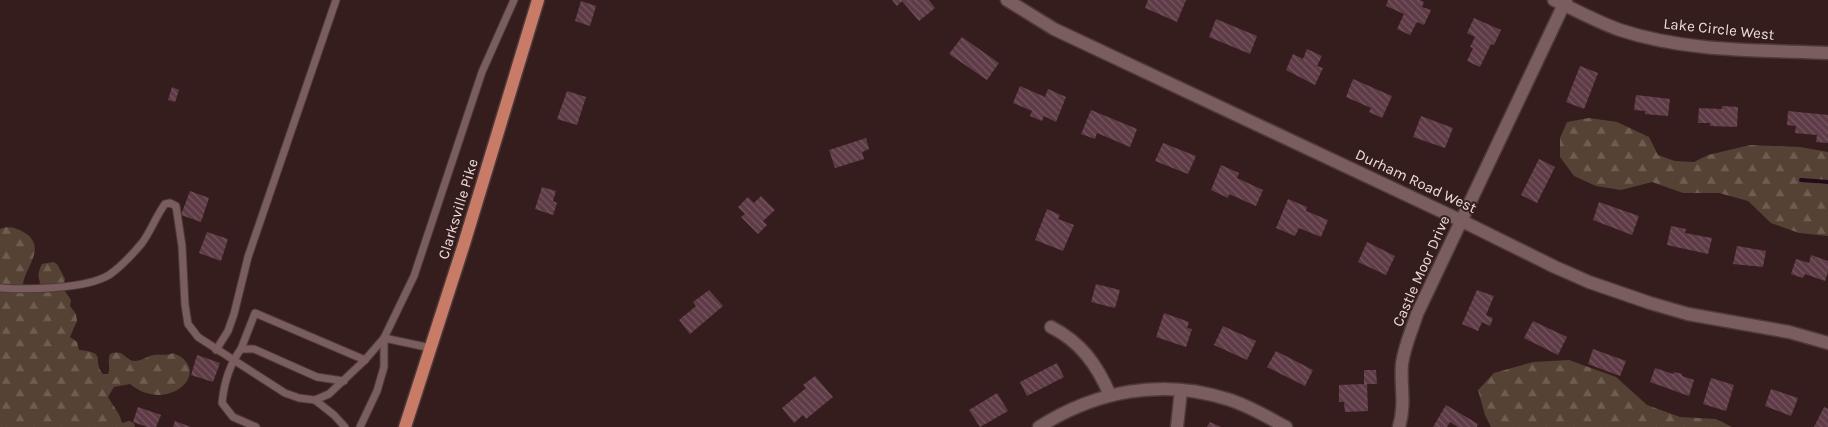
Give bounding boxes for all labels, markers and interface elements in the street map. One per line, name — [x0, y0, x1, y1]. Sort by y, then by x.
street label: Lake Circle West — [1663, 14, 1776, 44]
street label: Durham Road West — [1353, 145, 1480, 217]
street label: Clarksville Pike — [434, 157, 482, 261]
street label: Castle Moor Drive — [1388, 213, 1454, 329]

